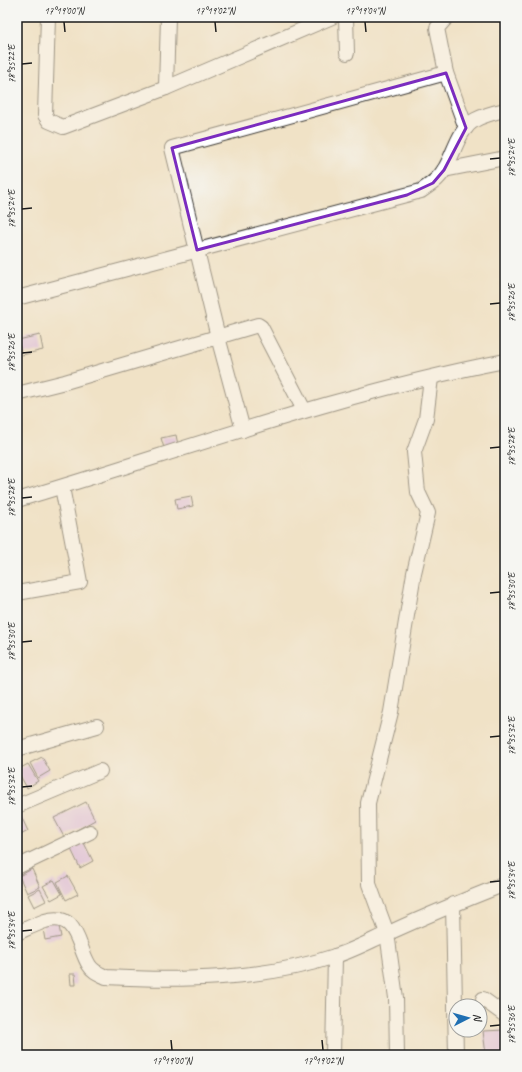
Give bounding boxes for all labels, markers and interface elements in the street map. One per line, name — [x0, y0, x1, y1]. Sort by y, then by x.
text: 17°19'00"N — [44, 4, 86, 17]
text: 17°19'02"N — [195, 4, 237, 17]
text: 17°19'04"N — [345, 4, 387, 17]
text: 78°35'22"E — [5, 43, 18, 83]
text: 78°35'24"E — [505, 137, 518, 177]
text: 78°35'24"E — [5, 188, 18, 228]
text: 78°35'26"E — [505, 282, 518, 322]
text: 78°35'26"E — [5, 332, 18, 372]
text: 78°35'28"E — [505, 426, 518, 466]
text: 78°35'28"E — [5, 477, 18, 517]
text: 78°35'30"E — [505, 571, 518, 611]
text: 78°35'30"E — [5, 621, 18, 661]
text: 78°35'32"E — [505, 715, 518, 755]
text: 78°35'32"E — [5, 766, 18, 806]
text: 78°35'34"E — [505, 860, 518, 900]
text: 78°35'34"E — [5, 910, 18, 950]
north arrow — [448, 998, 488, 1038]
text: 78°35'36"E — [505, 1004, 518, 1044]
text: N — [471, 1013, 485, 1023]
text: 17°19'00"N — [152, 1054, 194, 1067]
text: 17°19'02"N — [303, 1054, 345, 1067]

